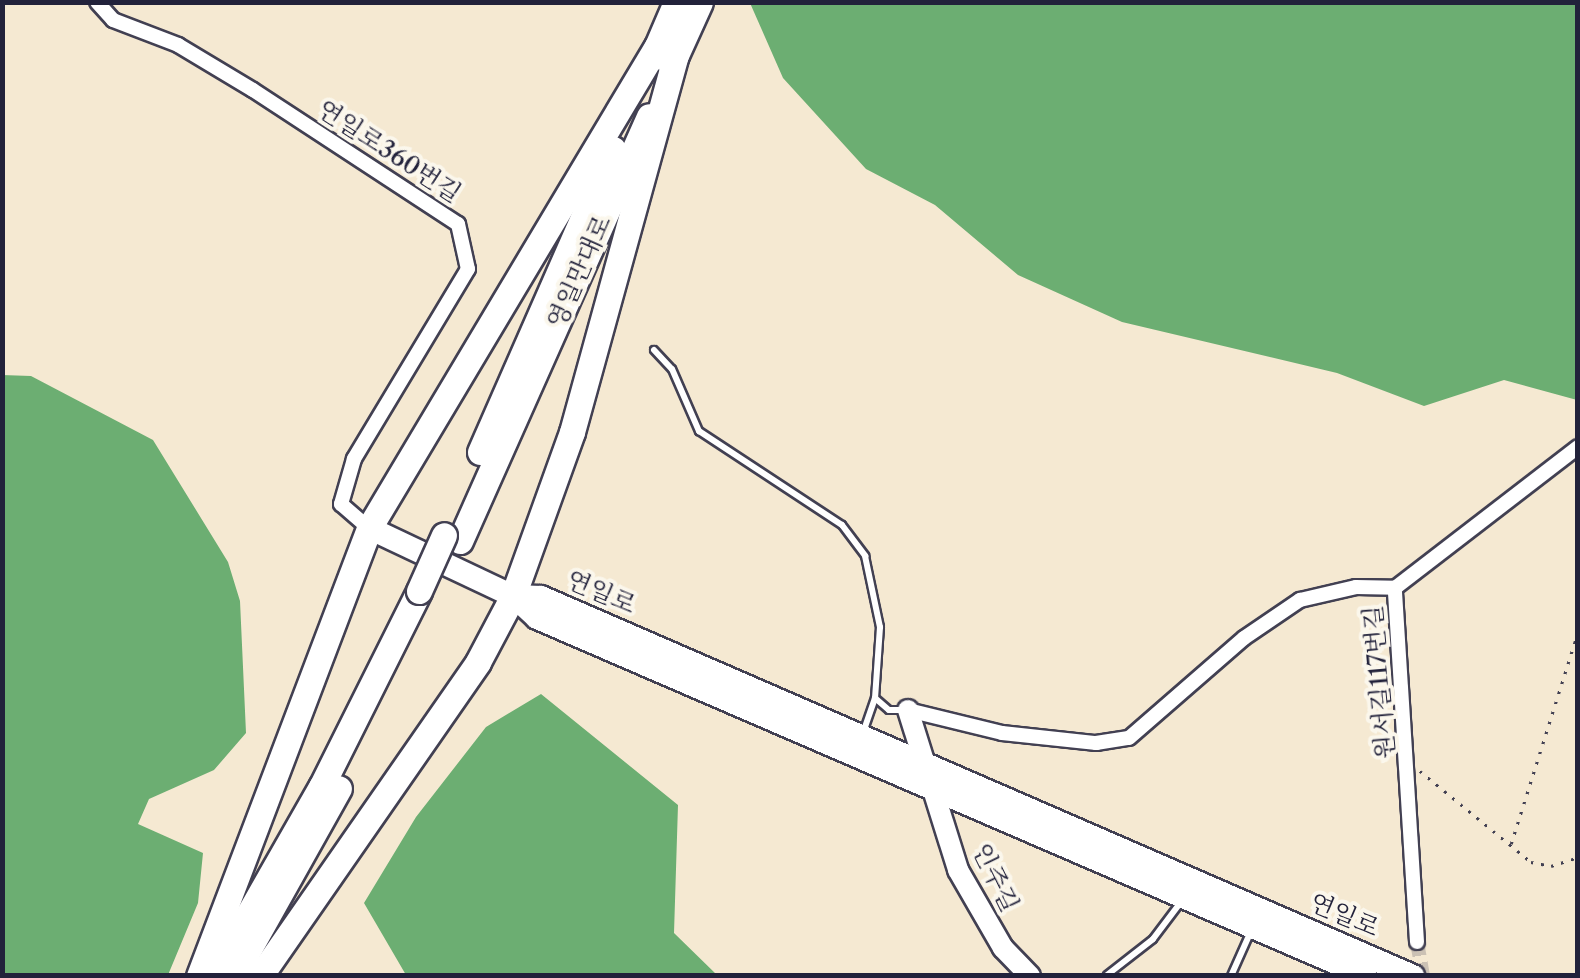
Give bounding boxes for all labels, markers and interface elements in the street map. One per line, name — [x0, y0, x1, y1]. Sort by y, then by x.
street label: 연일로360번길 — [312, 94, 466, 210]
street label: 영일만대로 — [542, 211, 618, 333]
street label: 연일로 — [562, 565, 640, 621]
street label: 원서길117번길 — [1358, 604, 1402, 760]
street label: 인주길 — [966, 839, 1024, 917]
street label: 연일로 — [1305, 888, 1383, 944]

